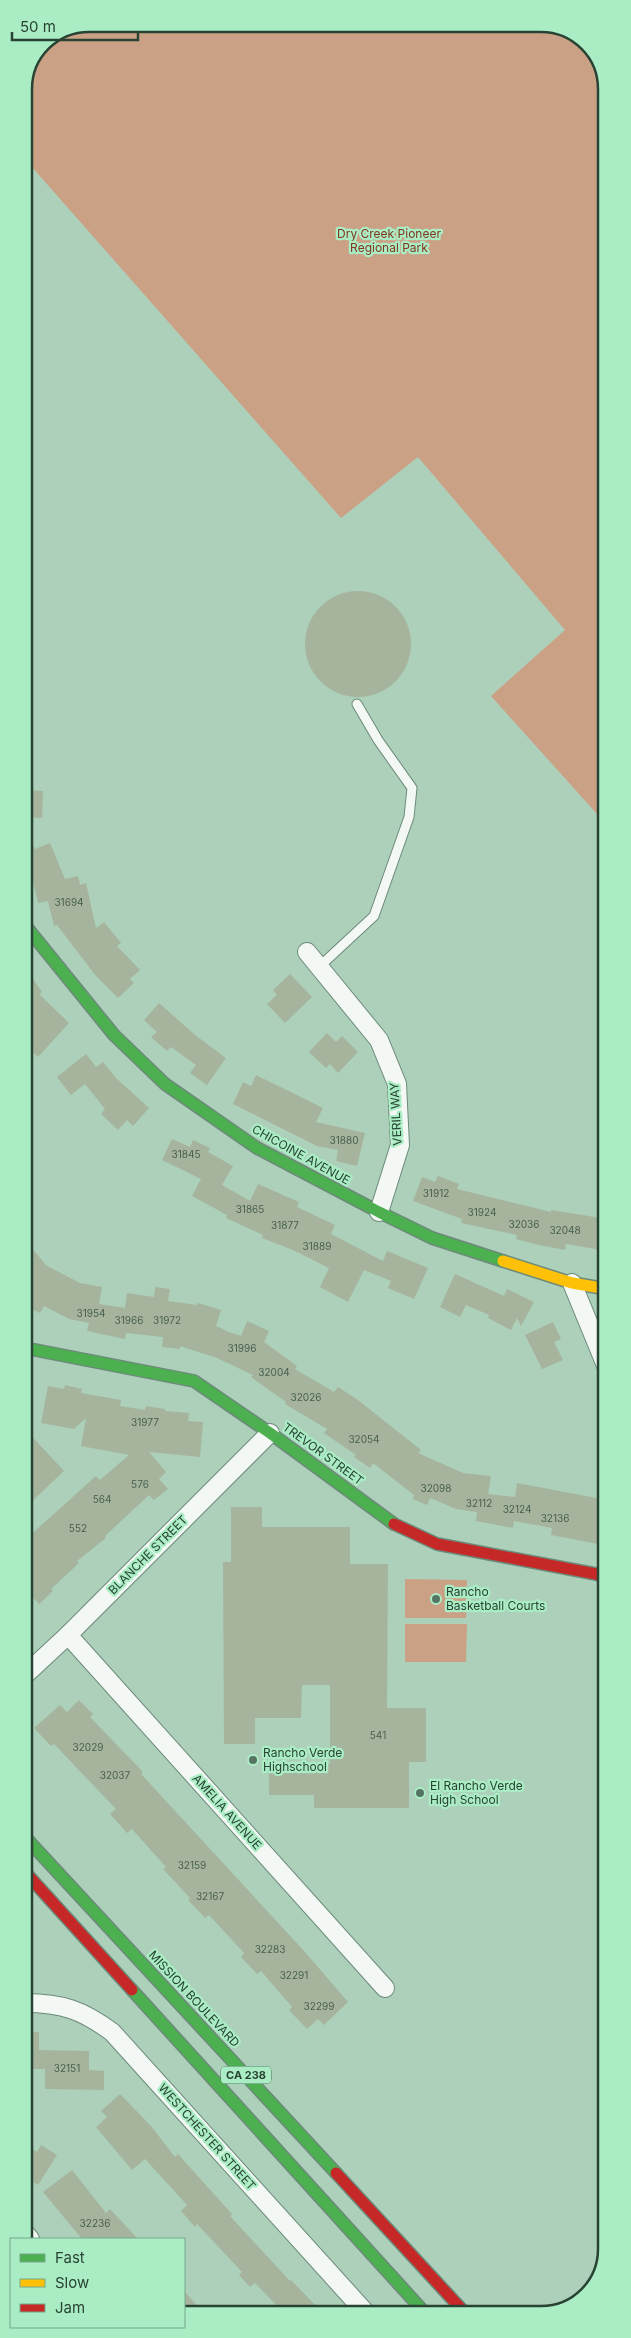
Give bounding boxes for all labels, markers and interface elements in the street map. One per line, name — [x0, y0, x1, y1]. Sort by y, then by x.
scale bar — [12, 10, 139, 42]
text: 50 m — [20, 17, 56, 36]
park label: Dry Creek Pioneer Regional Park — [337, 226, 441, 255]
house number: 31694 — [54, 896, 84, 908]
street label: VERIL WAY — [386, 1082, 405, 1146]
street label: CHICOINE AVENUE — [250, 1121, 353, 1188]
house number: 31880 — [330, 1134, 358, 1146]
house number: 31845 — [172, 1148, 200, 1160]
house number: 31912 — [423, 1187, 449, 1199]
house number: 31865 — [236, 1203, 264, 1215]
house number: 31924 — [468, 1206, 496, 1218]
house number: 32036 — [509, 1218, 539, 1230]
house number: 31877 — [271, 1219, 299, 1231]
house number: 32048 — [549, 1224, 581, 1236]
house number: 31889 — [303, 1240, 331, 1252]
house number: 31954 — [77, 1307, 105, 1319]
house number: 31966 — [115, 1314, 143, 1326]
house number: 31972 — [153, 1314, 181, 1326]
house number: 31996 — [228, 1342, 256, 1354]
house number: 32004 — [258, 1366, 290, 1378]
house number: 32026 — [291, 1391, 321, 1403]
house number: 31977 — [131, 1416, 159, 1428]
street label: TREVOR STREET — [280, 1419, 367, 1488]
house number: 32054 — [348, 1433, 380, 1445]
house number: 576 — [131, 1478, 149, 1490]
house number: 32098 — [421, 1482, 451, 1494]
house number: 564 — [93, 1493, 111, 1505]
house number: 32112 — [466, 1497, 492, 1509]
house number: 32124 — [503, 1503, 531, 1515]
street label: BLANCHE STREET — [105, 1512, 190, 1597]
house number: 32136 — [541, 1512, 569, 1524]
house number: 552 — [69, 1522, 87, 1534]
place label: Rancho Basketball Courts — [446, 1584, 545, 1613]
marker: Rancho Basketball Courts — [430, 1593, 442, 1605]
house number: 541 — [370, 1729, 386, 1741]
house number: 32029 — [73, 1741, 103, 1753]
place label: Rancho Verde Highschool — [263, 1745, 342, 1774]
marker: Rancho Verde Highschool — [247, 1754, 259, 1766]
house number: 32037 — [100, 1769, 131, 1781]
street label: AMELIA AVENUE — [190, 1771, 265, 1852]
place label: El Rancho Verde High School — [430, 1778, 523, 1807]
marker: El Rancho Verde High School — [414, 1787, 426, 1799]
house number: 32159 — [178, 1859, 206, 1871]
house number: 32167 — [196, 1890, 224, 1902]
house number: 32283 — [255, 1943, 285, 1955]
street label: MISSION BOULEVARD — [146, 1947, 243, 2050]
house number: 32291 — [280, 1969, 308, 1981]
house number: 32299 — [304, 2000, 334, 2012]
house number: 32151 — [54, 2062, 80, 2074]
road number: CA 238 — [221, 2066, 271, 2084]
street label: WESTCHESTER STREET — [156, 2080, 259, 2193]
house number: 32236 — [80, 2217, 110, 2229]
legend — [10, 2238, 185, 2328]
text: Fast — [55, 2248, 85, 2267]
text: Slow — [55, 2273, 89, 2292]
text: Jam — [55, 2298, 85, 2317]

